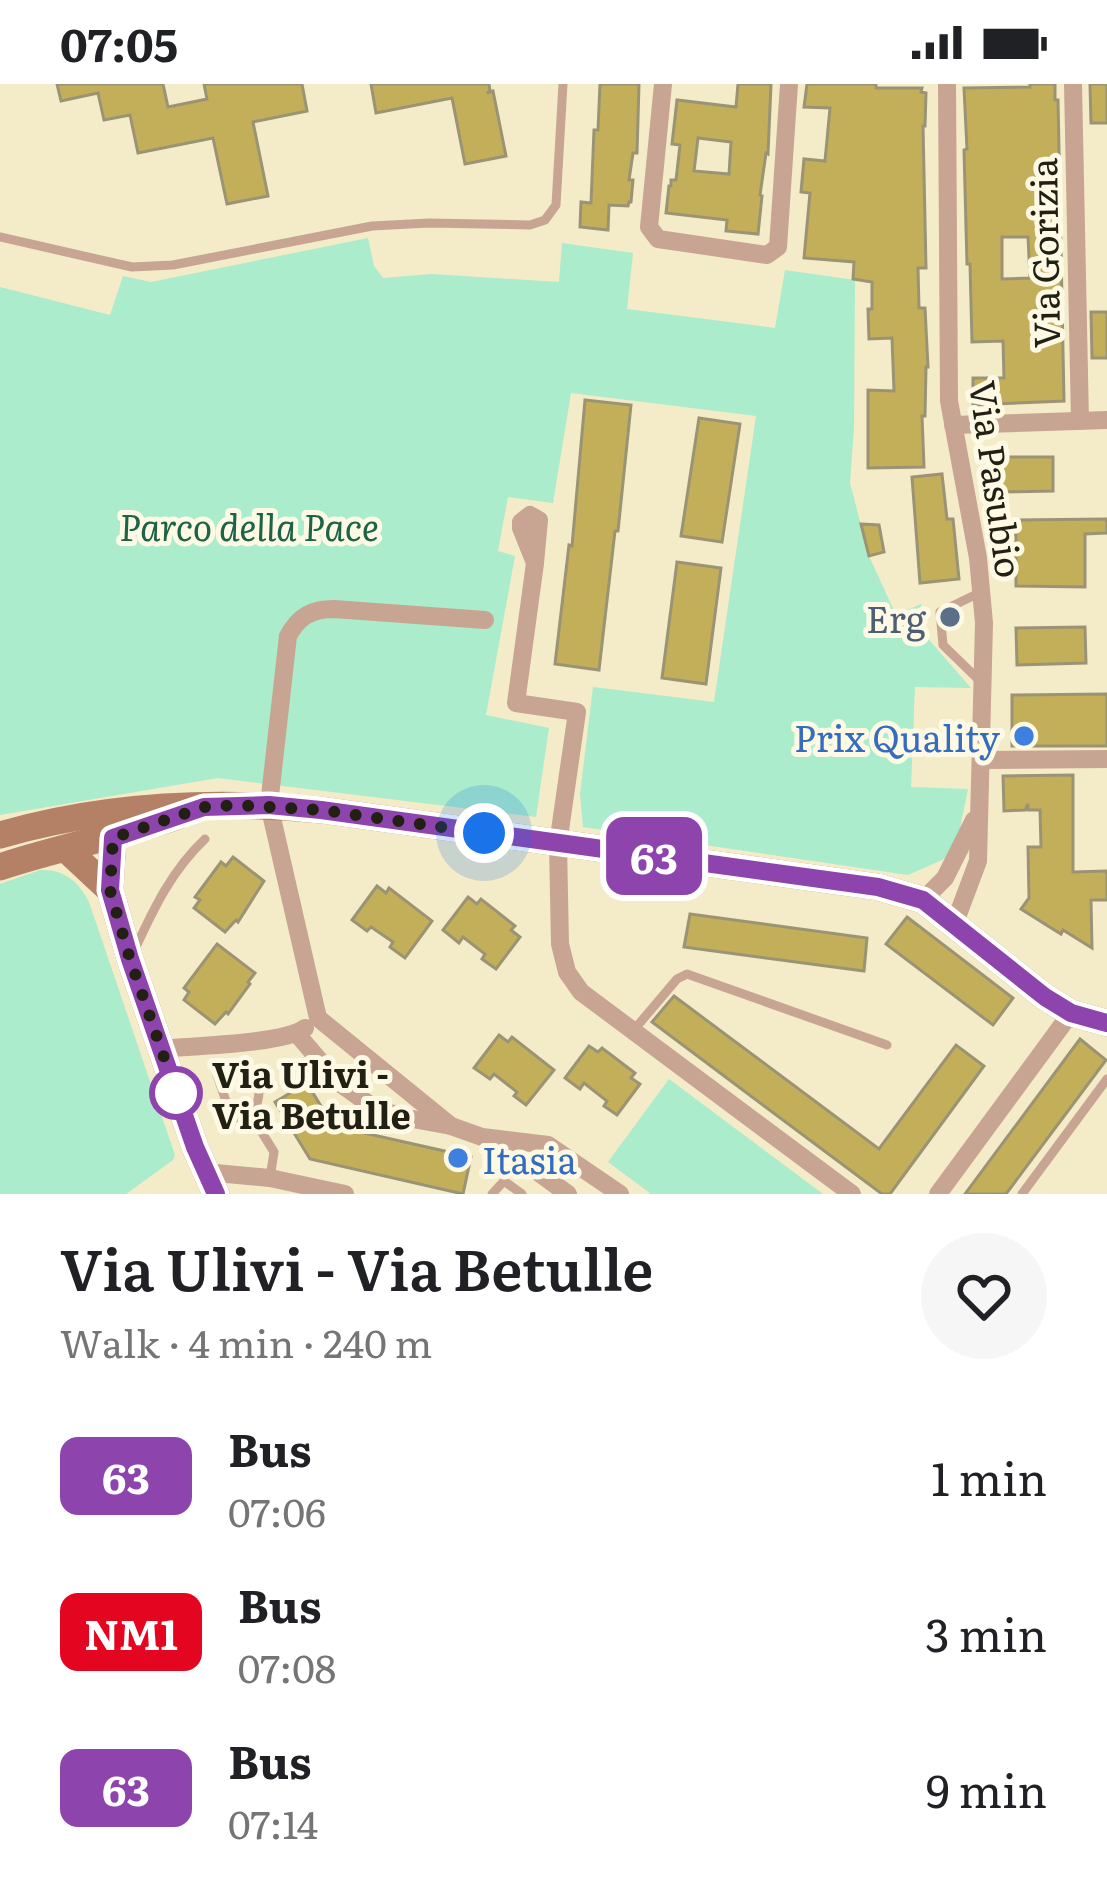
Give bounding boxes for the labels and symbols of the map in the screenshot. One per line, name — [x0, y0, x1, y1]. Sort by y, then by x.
street label: Via Gorizia — [1015, 157, 1071, 349]
street label: Via Pasubio — [958, 377, 1038, 581]
park label: Parco della Pace — [119, 499, 379, 552]
place label: Erg — [866, 591, 927, 644]
marker: Erg — [937, 604, 963, 630]
place label: Prix Quality — [794, 710, 1000, 763]
marker: Prix Quality — [1011, 723, 1037, 749]
your location — [454, 803, 514, 863]
line badge: 63 — [600, 817, 708, 895]
place label: Via Ulivi - Via Betulle — [212, 1046, 411, 1140]
marker: Via Ulivi - Via Betulle — [151, 1068, 201, 1118]
place label: Itasia — [482, 1132, 577, 1185]
marker: Itasia — [445, 1145, 471, 1171]

